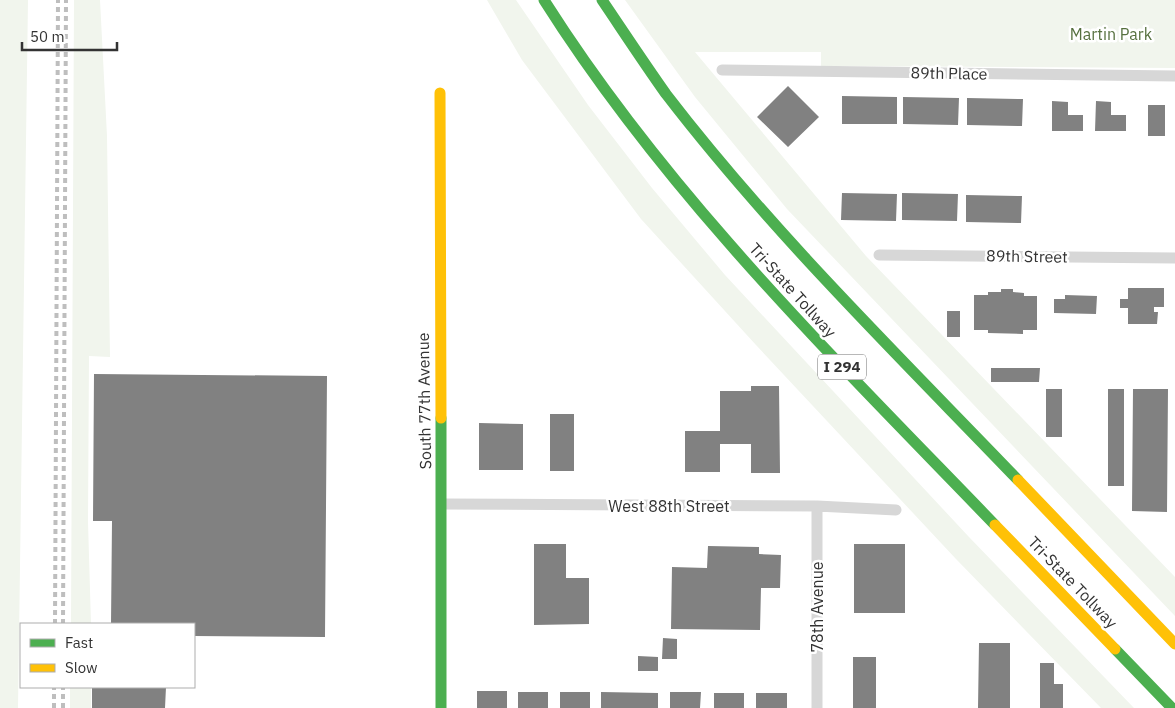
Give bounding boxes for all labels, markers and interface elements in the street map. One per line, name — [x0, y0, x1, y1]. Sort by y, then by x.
scale bar — [22, 20, 118, 52]
park label: Martin Park — [1070, 24, 1153, 44]
text: 50 m — [30, 27, 65, 46]
street label: 89th Place — [910, 62, 988, 84]
street label: Tri-State Tollway — [745, 239, 841, 341]
street label: 89th Street — [986, 245, 1068, 267]
street label: South 77th Avenue — [413, 332, 435, 470]
road number: I 294 — [818, 354, 866, 380]
street label: West 88th Street — [608, 496, 730, 516]
street label: Tri-State Tollway — [1024, 532, 1122, 632]
street label: 78th Avenue — [807, 561, 827, 653]
legend — [20, 623, 195, 688]
text: Fast — [65, 633, 93, 652]
text: Slow — [65, 658, 98, 677]

